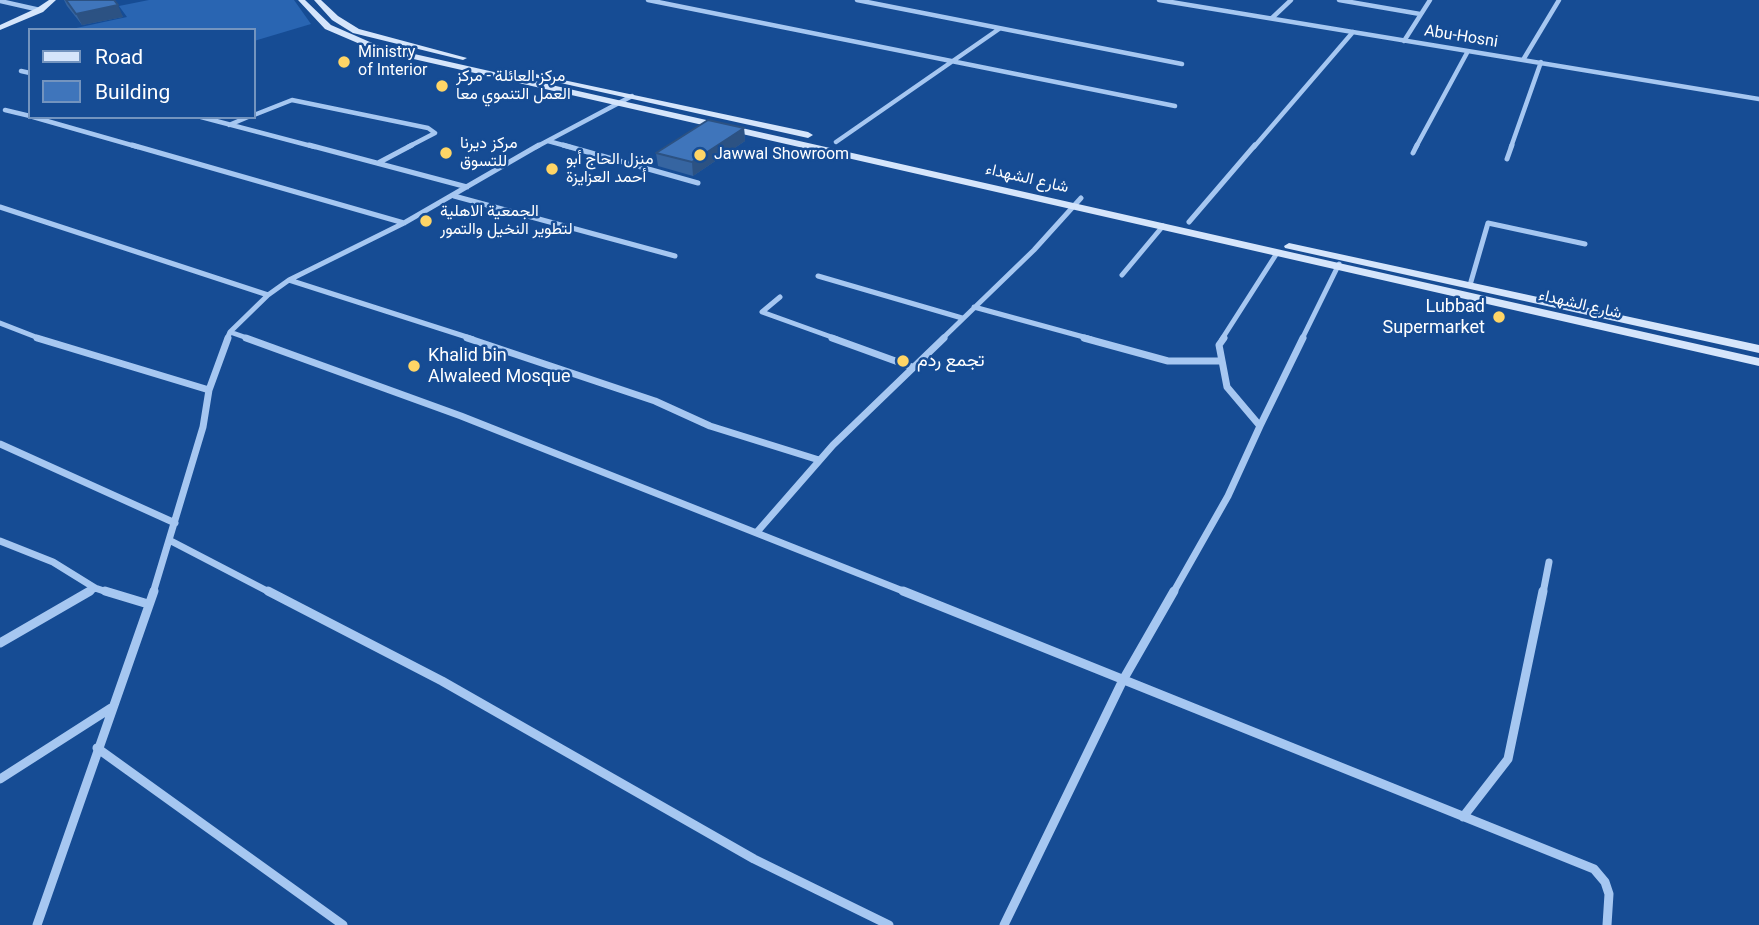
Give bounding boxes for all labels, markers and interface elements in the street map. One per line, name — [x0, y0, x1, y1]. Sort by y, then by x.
street label: Abu-Hosni — [1423, 22, 1499, 52]
legend — [28, 28, 256, 119]
place label: Ministry of Interior — [358, 43, 427, 81]
text: Road — [95, 45, 143, 69]
marker: Ministry of Interior — [336, 54, 352, 70]
place label: مركز العائلة - مركز العمل التنموي معا — [456, 67, 571, 105]
marker: مركز العائلة - مركز العمل التنموي معا — [434, 78, 450, 94]
text: Building — [95, 80, 170, 104]
place label: مركز ديرنا للتسوق — [460, 134, 517, 172]
marker: مركز ديرنا للتسوق — [438, 145, 454, 161]
place label: Jawwal Showroom — [714, 145, 849, 165]
marker: Jawwal Showroom — [692, 147, 708, 163]
place label: منزل الحاج أبو أحمد العزايزة — [566, 150, 653, 188]
street label: شارع الشهداء — [984, 160, 1070, 198]
marker: منزل الحاج أبو أحمد العزايزة — [544, 161, 560, 177]
place label: الجمعية الاهلية لتطوير النخيل والتمور — [440, 202, 573, 240]
marker: الجمعية الاهلية لتطوير النخيل والتمور — [418, 213, 434, 229]
street label: شارع الشهداء — [1537, 286, 1623, 324]
place label: Lubbad Supermarket — [1383, 296, 1485, 338]
marker: Lubbad Supermarket — [1491, 309, 1507, 325]
place label: Khalid bin Alwaleed Mosque — [428, 345, 570, 388]
place label: تجمع ردم — [917, 350, 984, 372]
marker: تجمع ردم — [895, 353, 911, 369]
marker: Khalid bin Alwaleed Mosque — [406, 358, 422, 374]

